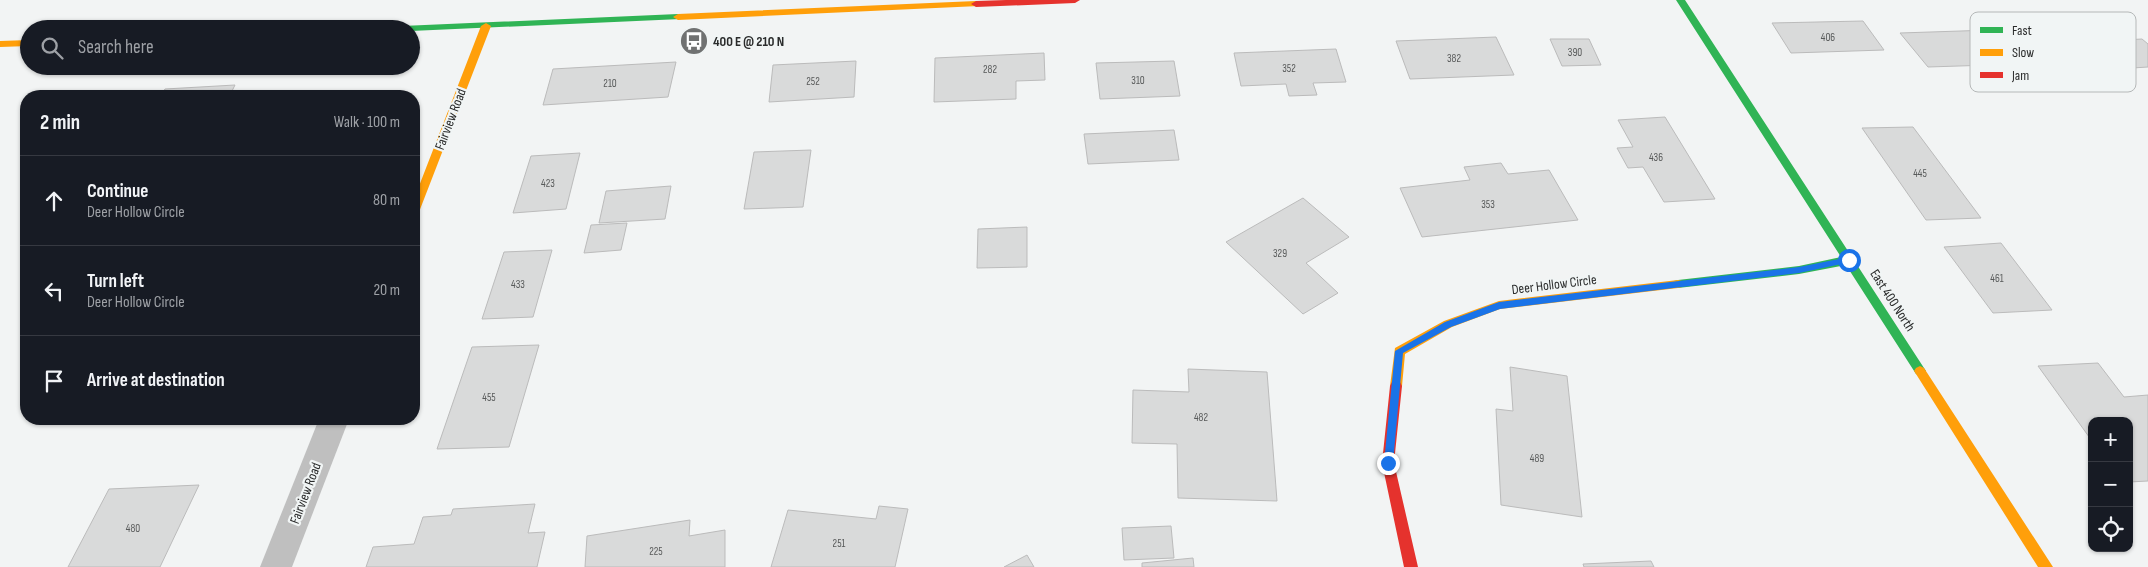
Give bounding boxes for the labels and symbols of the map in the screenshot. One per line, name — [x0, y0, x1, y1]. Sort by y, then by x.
legend — [1970, 12, 2136, 92]
text: Fast — [2012, 22, 2032, 39]
bus stop icon: 400 E @ 210 N — [679, 26, 709, 56]
house number: 406 — [1821, 31, 1835, 44]
place label: 400 E @ 210 N — [713, 33, 784, 50]
text: Slow — [2012, 44, 2034, 61]
house number: 390 — [1568, 46, 1582, 59]
house number: 382 — [1447, 52, 1462, 65]
house number: 352 — [1282, 62, 1296, 75]
house number: 282 — [983, 63, 997, 76]
text: Jam — [2011, 67, 2029, 84]
house number: 310 — [1131, 74, 1145, 87]
house number: 252 — [806, 75, 820, 88]
house number: 210 — [603, 77, 617, 90]
street label: Fairview Road — [431, 86, 470, 152]
house number: 436 — [1649, 151, 1663, 164]
house number: 445 — [1913, 167, 1927, 180]
house number: 423 — [541, 177, 555, 190]
house number: 353 — [1481, 198, 1495, 211]
house number: 329 — [1273, 247, 1287, 260]
route start — [1838, 249, 1861, 272]
street label: East 400 North — [1866, 266, 1919, 334]
street label: Deer Hollow Circle — [1511, 271, 1597, 298]
house number: 461 — [1990, 272, 2004, 285]
house number: 433 — [511, 278, 525, 291]
house number: 455 — [482, 391, 496, 404]
house number: 482 — [1194, 411, 1209, 424]
route end — [1377, 452, 1400, 475]
house number: 489 — [1530, 452, 1544, 465]
street label: Fairview Road — [286, 460, 325, 526]
house number: 480 — [126, 522, 140, 535]
house number: 251 — [833, 537, 846, 550]
house number: 225 — [649, 545, 663, 558]

